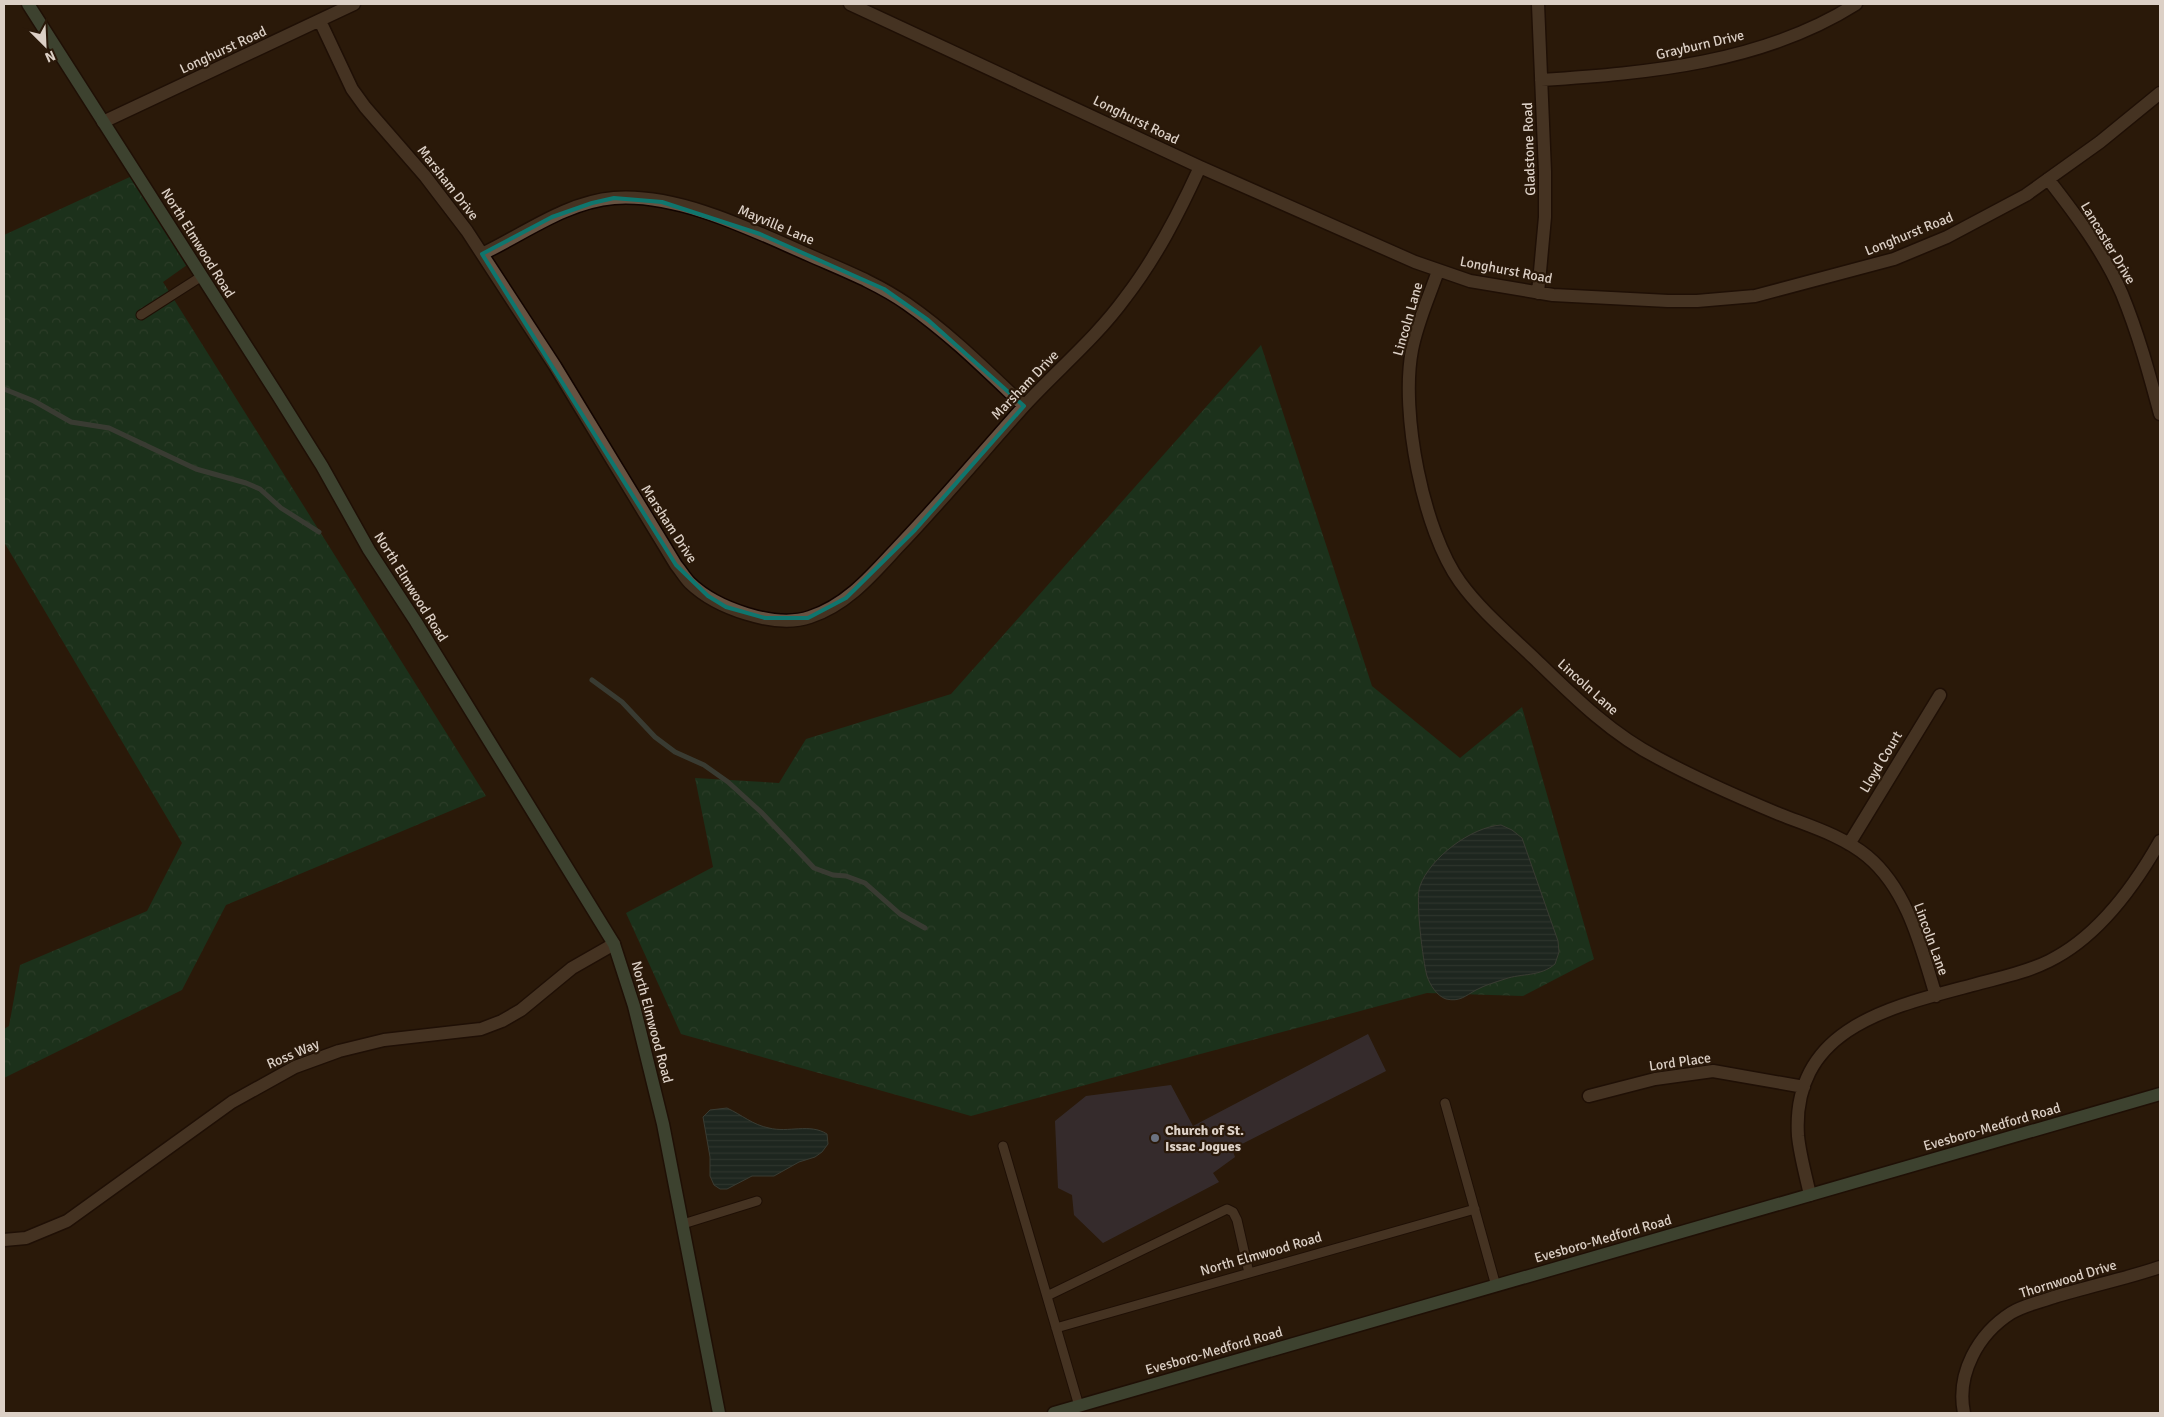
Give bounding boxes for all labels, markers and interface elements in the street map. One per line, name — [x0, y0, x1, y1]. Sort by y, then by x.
north arrow — [20, 20, 70, 70]
street label: Longhurst Road — [177, 22, 269, 78]
street label: Grayburn Drive — [1654, 27, 1746, 63]
text: N — [42, 47, 58, 66]
street label: Longhurst Road — [1090, 92, 1182, 148]
street label: Gladstone Road — [1519, 102, 1539, 196]
street label: Marsham Drive — [414, 142, 482, 224]
street label: North Elmwood Road — [157, 185, 239, 301]
street label: Lancaster Drive — [2077, 199, 2139, 287]
street label: Mayville Lane — [735, 201, 817, 249]
street label: Longhurst Road — [1862, 209, 1956, 259]
street label: Longhurst Road — [1458, 253, 1554, 287]
street label: Lincoln Lane — [1389, 280, 1427, 358]
street label: Marsham Drive — [988, 347, 1062, 423]
street label: Marsham Drive — [637, 482, 701, 566]
street label: North Elmwood Road — [370, 529, 452, 645]
street label: Lincoln Lane — [1554, 655, 1622, 719]
street label: Lloyd Court — [1856, 728, 1906, 796]
street label: Lincoln Lane — [1910, 900, 1952, 978]
street label: North Elmwood Road — [628, 959, 676, 1085]
street label: Ross Way — [264, 1035, 322, 1073]
street label: Lord Place — [1648, 1049, 1712, 1075]
street label: Evesboro-Medford Road — [1921, 1099, 2063, 1155]
place label: Church of St. Issac Jogues — [1165, 1122, 1244, 1155]
marker: Church of St. Issac Jogues — [1149, 1132, 1161, 1144]
street label: Evesboro-Medford Road — [1532, 1211, 1674, 1267]
street label: North Elmwood Road — [1198, 1228, 1324, 1280]
street label: Thornwood Drive — [2017, 1256, 2119, 1302]
street label: Evesboro-Medford Road — [1143, 1323, 1285, 1379]

